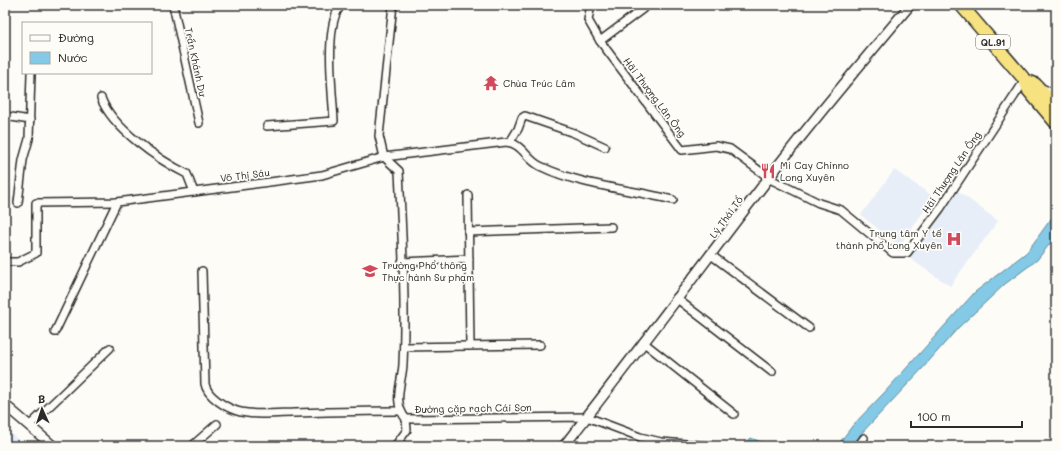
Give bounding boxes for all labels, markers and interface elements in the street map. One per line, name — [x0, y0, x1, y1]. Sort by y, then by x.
legend — [22, 22, 152, 74]
street label: Trần Khánh Dư — [182, 26, 210, 98]
text: Đường — [58, 29, 94, 45]
road number: QL.91 — [976, 35, 1010, 49]
text: Nước — [58, 49, 88, 65]
street label: Hãi Thượng Lãn Ông — [620, 54, 690, 140]
temple icon: Chùa Trúc Lâm — [482, 74, 500, 92]
place label: Chùa Trúc Lâm — [503, 76, 575, 90]
street label: Hãi Thượng Lãn Ông — [918, 128, 984, 216]
place label: Mì Cay Chinno Long Xuyên — [780, 158, 849, 184]
restaurant icon: Mì Cay Chinno Long Xuyên — [759, 162, 777, 180]
street label: Võ Thị Sáu — [219, 165, 271, 185]
street label: Lý Thái Tổ — [706, 193, 746, 241]
place label: Trung tâm Y tế thành phố Long Xuyên — [836, 226, 942, 252]
hospital icon: Trung tâm Y tế thành phố Long Xuyên — [945, 230, 963, 248]
place label: Trường Phổ thông Thực hành Sư phạm — [382, 258, 474, 284]
school or university icon: Trường Phổ thông Thực hành Sư phạm — [361, 262, 379, 280]
north arrow — [22, 389, 62, 429]
text: B — [37, 391, 46, 406]
street label: Đường cặp rạch Cái Sơn — [414, 400, 532, 416]
scale bar — [911, 403, 1022, 429]
text: 100 m — [917, 408, 951, 424]

